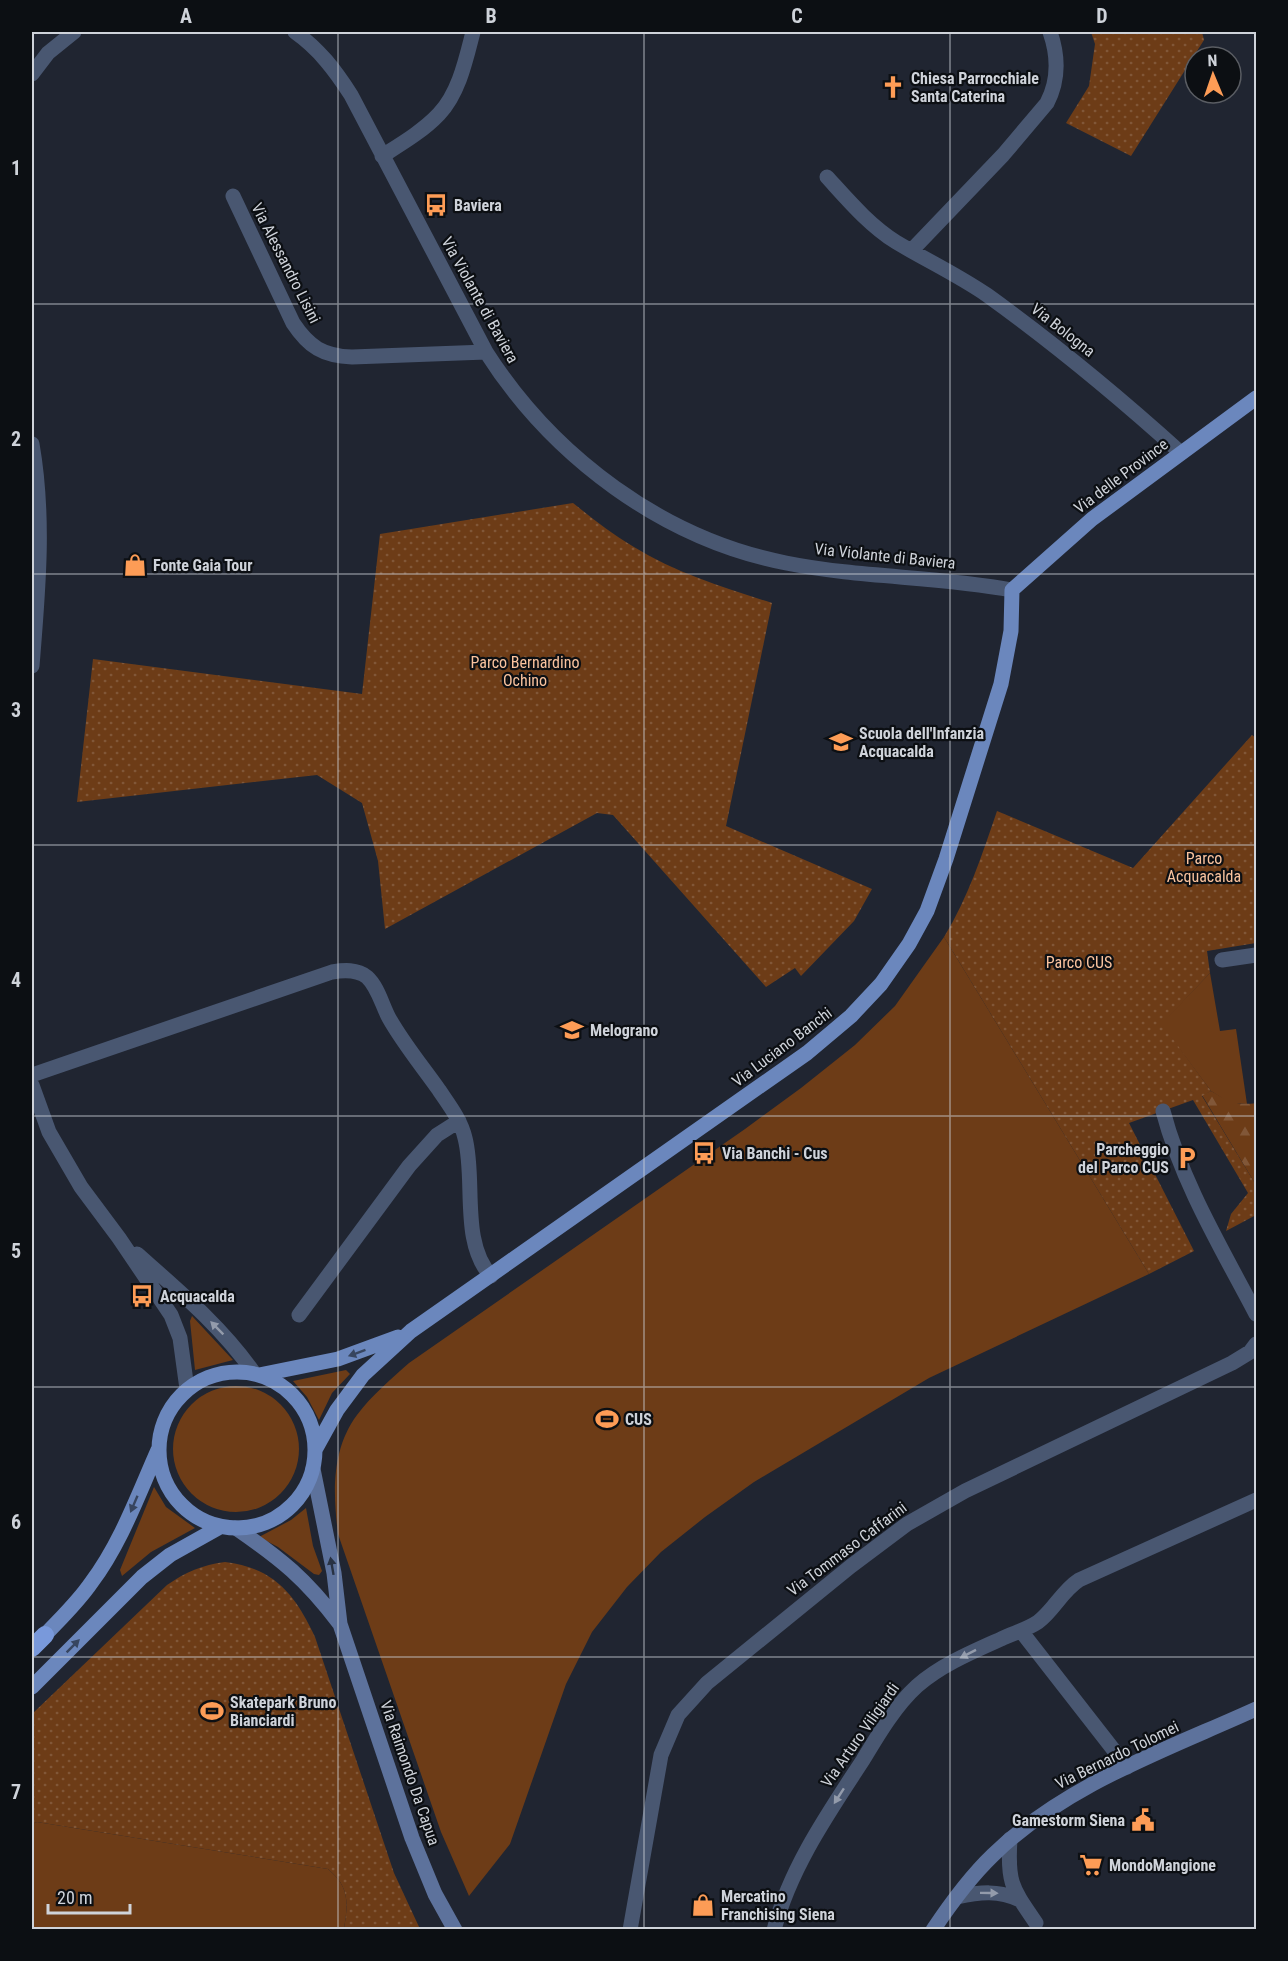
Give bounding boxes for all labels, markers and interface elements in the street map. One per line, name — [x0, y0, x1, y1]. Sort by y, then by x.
text: A — [180, 4, 192, 28]
text: B — [485, 4, 497, 28]
text: C — [791, 4, 803, 28]
text: D — [1096, 4, 1108, 28]
north arrow — [1183, 45, 1243, 105]
text: N — [1207, 51, 1218, 70]
place label: Chiesa Parrocchiale Santa Caterina — [911, 69, 1039, 106]
church icon: Chiesa Parrocchiale Santa Caterina — [880, 74, 906, 100]
text: 1 — [11, 156, 21, 180]
bus stop icon: Baviera — [423, 192, 449, 218]
place label: Baviera — [454, 196, 502, 215]
street label: Via Alessandro Lisini — [247, 200, 325, 326]
street label: Via Violante di Baviera — [437, 234, 523, 366]
street label: Via Bologna — [1027, 299, 1099, 361]
text: 2 — [11, 427, 21, 451]
street label: Via delle Province — [1070, 435, 1172, 517]
street label: Via Violante di Baviera — [814, 539, 956, 573]
shop icon: Fonte Gaia Tour — [122, 552, 148, 578]
place label: Fonte Gaia Tour — [153, 556, 252, 575]
park label: Parco Bernardino Ochino — [471, 653, 579, 690]
text: 3 — [11, 698, 21, 722]
place label: Scuola dell'Infanzia Acquacalda — [859, 724, 984, 761]
school or university icon: Scuola dell'Infanzia Acquacalda — [828, 729, 854, 755]
park label: Parco Acquacalda — [1167, 849, 1241, 886]
park label: Parco CUS — [1046, 953, 1112, 972]
text: 4 — [11, 968, 21, 992]
street label: Via Luciano Banchi — [728, 1003, 836, 1091]
school or university icon: Melograno — [559, 1017, 585, 1043]
place label: Melograno — [590, 1021, 658, 1040]
bus stop icon: Via Banchi - Cus — [691, 1140, 717, 1166]
place label: Parcheggio del Parco CUS — [1078, 1140, 1169, 1177]
place label: Via Banchi - Cus — [722, 1144, 828, 1163]
parking icon: Parcheggio del Parco CUS — [1174, 1145, 1200, 1171]
text: 5 — [11, 1239, 21, 1263]
bus stop icon: Acquacalda — [129, 1283, 155, 1309]
place label: Acquacalda — [160, 1287, 235, 1306]
one-way arrow — [211, 1322, 225, 1336]
one-way arrow — [348, 1349, 366, 1358]
sports icon: CUS — [594, 1406, 620, 1432]
place label: CUS — [625, 1410, 652, 1429]
one-way arrow — [129, 1495, 139, 1513]
street label: Via Tommaso Caffarini — [784, 1498, 910, 1600]
text: 6 — [11, 1510, 21, 1534]
one-way arrow — [327, 1557, 336, 1576]
one-way arrow — [65, 1639, 79, 1653]
one-way arrow — [959, 1649, 976, 1659]
street label: Via Arturo Viligiardi — [817, 1679, 903, 1791]
place label: Skatepark Bruno Bianciardi — [230, 1693, 336, 1730]
sports icon: Skatepark Bruno Bianciardi — [199, 1698, 225, 1724]
street label: Via Raimondo Da Capua — [376, 1698, 444, 1848]
street label: Via Bernardo Tolomei — [1052, 1717, 1182, 1793]
text: 7 — [11, 1780, 21, 1804]
one-way arrow — [834, 1788, 845, 1804]
public building icon: Gamestorm Siena — [1130, 1807, 1156, 1833]
place label: Gamestorm Siena — [1012, 1811, 1125, 1830]
supermarket icon: MondoMangione — [1078, 1852, 1104, 1878]
place label: MondoMangione — [1109, 1856, 1216, 1875]
scale bar — [48, 1877, 130, 1915]
text: 20 m — [57, 1887, 92, 1908]
place label: Mercatino Franchising Siena — [721, 1887, 835, 1924]
one-way arrow — [980, 1888, 999, 1898]
shop icon: Mercatino Franchising Siena — [690, 1892, 716, 1918]

